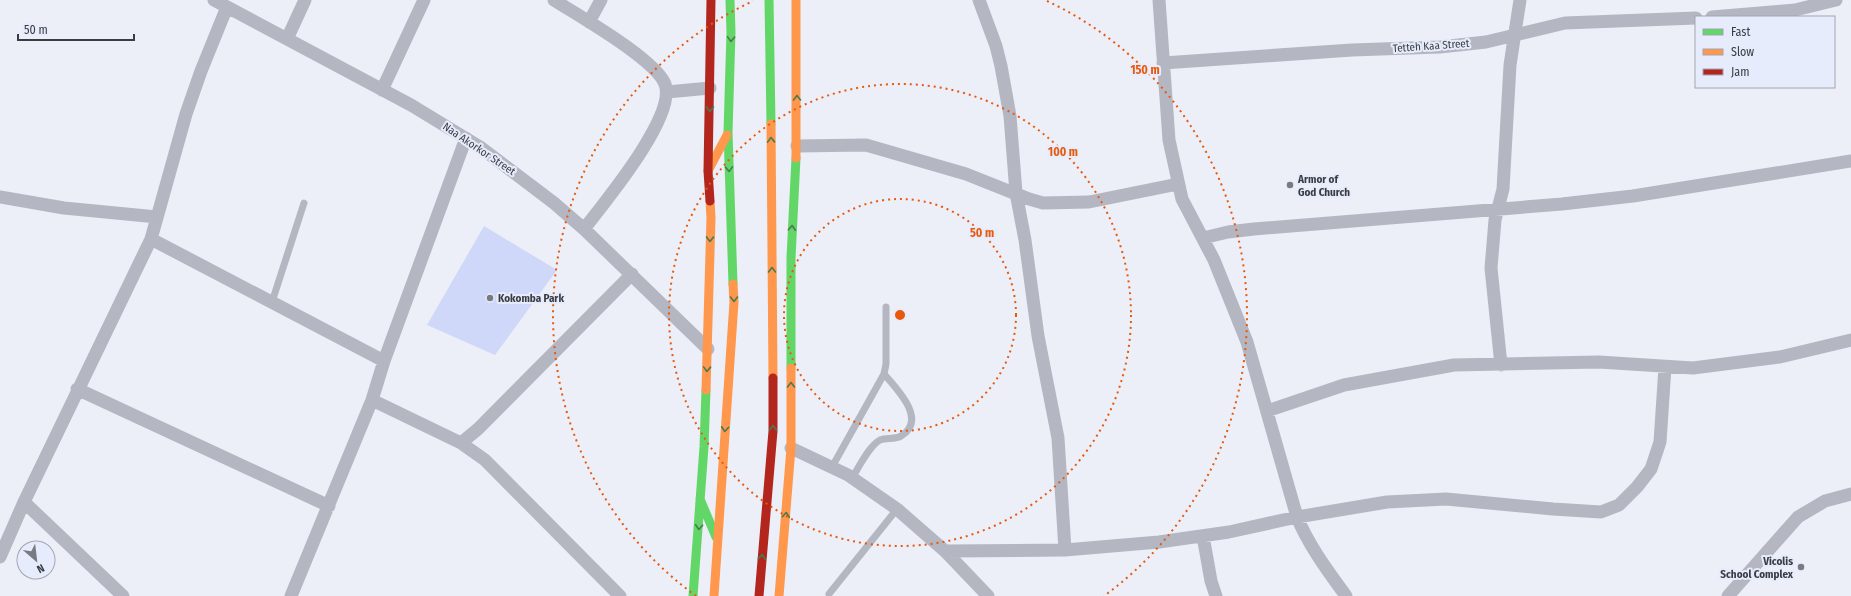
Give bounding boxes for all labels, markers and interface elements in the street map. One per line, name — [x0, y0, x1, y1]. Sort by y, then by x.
scale bar — [18, 16, 134, 42]
legend — [1695, 16, 1835, 88]
text: 50 m — [24, 23, 48, 37]
text: Fast — [1731, 25, 1750, 39]
one-way arrow — [727, 36, 735, 42]
street label: Tetteh Kaa Street — [1392, 37, 1470, 55]
text: Slow — [1731, 45, 1754, 59]
text: 150 m — [1130, 63, 1160, 77]
text: Jam — [1731, 65, 1749, 79]
one-way arrow — [793, 95, 801, 101]
one-way arrow — [706, 106, 714, 112]
street label: Naa Akorkor Street — [440, 120, 518, 178]
one-way arrow — [767, 137, 776, 143]
text: 100 m — [1048, 145, 1078, 159]
one-way arrow — [725, 166, 734, 172]
place label: Armor of God Church — [1297, 173, 1350, 199]
marker: Armor of God Church — [1285, 180, 1295, 190]
one-way arrow — [788, 225, 797, 231]
text: 50 m — [970, 226, 994, 240]
one-way arrow — [706, 236, 715, 242]
one-way arrow — [768, 267, 777, 273]
place label: Kokomba Park — [498, 292, 564, 305]
marker: Kokomba Park — [485, 293, 495, 303]
one-way arrow — [730, 296, 738, 302]
centre of rings — [893, 308, 907, 322]
one-way arrow — [703, 366, 712, 372]
one-way arrow — [787, 382, 795, 388]
one-way arrow — [769, 425, 777, 431]
one-way arrow — [721, 426, 730, 432]
one-way arrow — [781, 512, 790, 518]
one-way arrow — [694, 524, 703, 530]
north arrow — [16, 540, 56, 580]
one-way arrow — [757, 554, 766, 560]
place label: Vicolis School Complex — [1720, 555, 1794, 581]
text: N — [34, 561, 46, 576]
marker: Vicolis School Complex — [1796, 562, 1806, 572]

